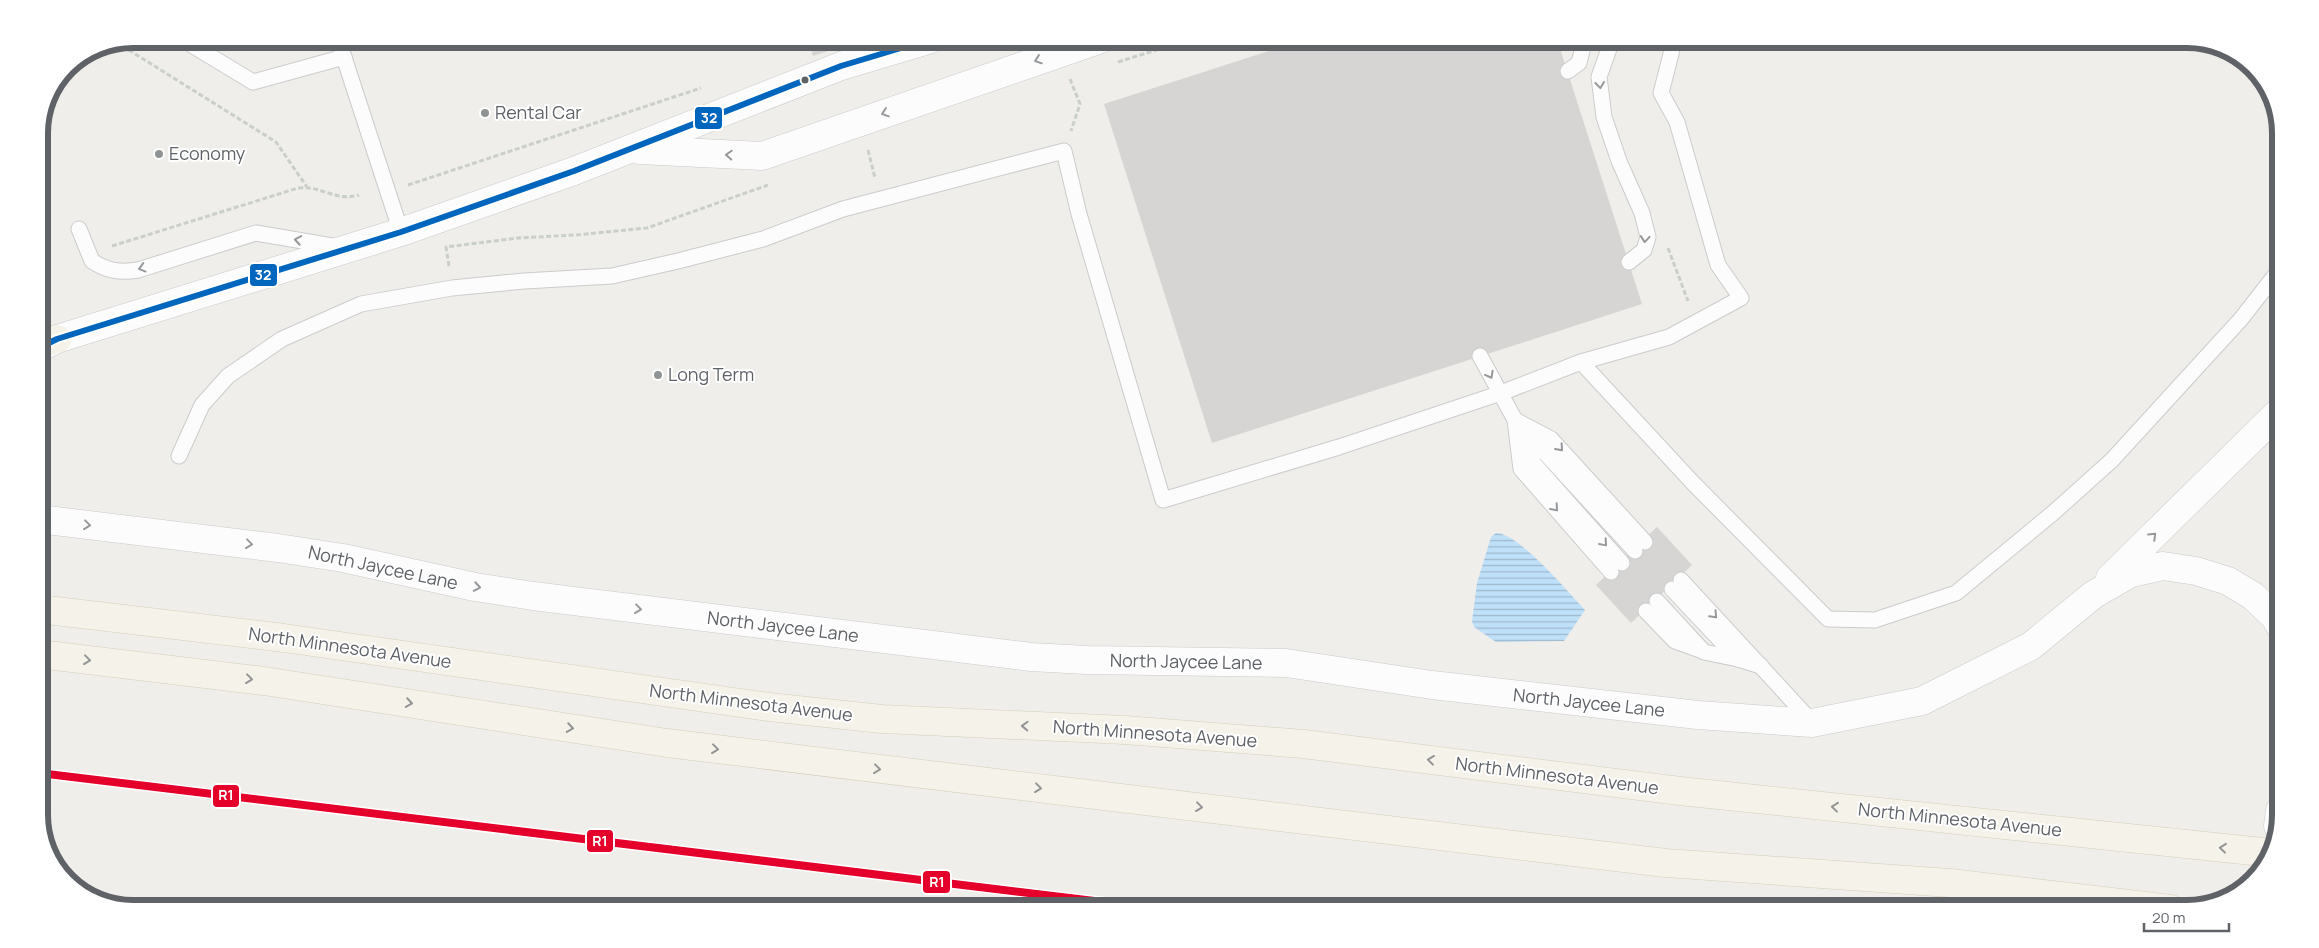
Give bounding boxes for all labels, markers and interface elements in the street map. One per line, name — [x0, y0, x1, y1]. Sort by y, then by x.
one-way arrow — [1035, 54, 1043, 64]
unlabelled marker — [800, 75, 810, 85]
one-way arrow — [1594, 82, 1605, 90]
place label: Rental Car — [495, 100, 582, 124]
line badge: 32 — [694, 106, 723, 130]
marker: Rental Car — [479, 107, 491, 119]
one-way arrow — [881, 107, 889, 117]
text: 32 — [701, 108, 717, 127]
place label: Economy — [169, 141, 246, 165]
marker: Economy — [153, 148, 165, 160]
one-way arrow — [725, 149, 733, 160]
one-way arrow — [294, 236, 303, 246]
one-way arrow — [1640, 236, 1651, 244]
one-way arrow — [138, 263, 147, 273]
line badge: 32 — [249, 263, 278, 287]
text: 32 — [255, 265, 271, 284]
place label: Long Term — [668, 362, 754, 386]
marker: Long Term — [652, 369, 664, 381]
one-way arrow — [1484, 370, 1494, 379]
one-way arrow — [1554, 443, 1563, 452]
one-way arrow — [1549, 502, 1558, 511]
one-way arrow — [84, 519, 92, 530]
one-way arrow — [2147, 533, 2156, 542]
one-way arrow — [1598, 537, 1607, 546]
one-way arrow — [245, 538, 253, 549]
street label: North Jaycee Lane — [306, 539, 460, 595]
one-way arrow — [473, 582, 481, 592]
one-way arrow — [634, 603, 642, 614]
street label: North Jaycee Lane — [706, 605, 860, 647]
one-way arrow — [1708, 610, 1717, 619]
street label: North Minnesota Avenue — [247, 621, 453, 673]
street label: North Jaycee Lane — [1110, 648, 1263, 674]
one-way arrow — [84, 654, 92, 665]
one-way arrow — [245, 673, 253, 684]
street label: North Minnesota Avenue — [648, 678, 854, 726]
street label: North Jaycee Lane — [1512, 682, 1666, 722]
one-way arrow — [405, 698, 414, 708]
street label: North Minnesota Avenue — [1052, 714, 1258, 752]
one-way arrow — [1020, 721, 1028, 732]
one-way arrow — [566, 722, 574, 733]
one-way arrow — [712, 743, 720, 754]
street label: North Minnesota Avenue — [1454, 751, 1660, 799]
one-way arrow — [1426, 755, 1434, 766]
one-way arrow — [873, 763, 881, 774]
one-way arrow — [1034, 782, 1042, 793]
line badge: R1 — [212, 784, 240, 808]
text: R1 — [218, 785, 234, 804]
street label: North Minnesota Avenue — [1857, 796, 2063, 842]
one-way arrow — [1196, 801, 1204, 812]
one-way arrow — [1831, 802, 1839, 813]
line badge: R1 — [586, 829, 614, 853]
text: R1 — [592, 831, 608, 850]
one-way arrow — [2219, 843, 2227, 854]
line badge: R1 — [922, 870, 951, 894]
text: R1 — [929, 872, 945, 891]
scale bar — [2144, 900, 2229, 932]
text: 20 m — [2152, 907, 2185, 928]

